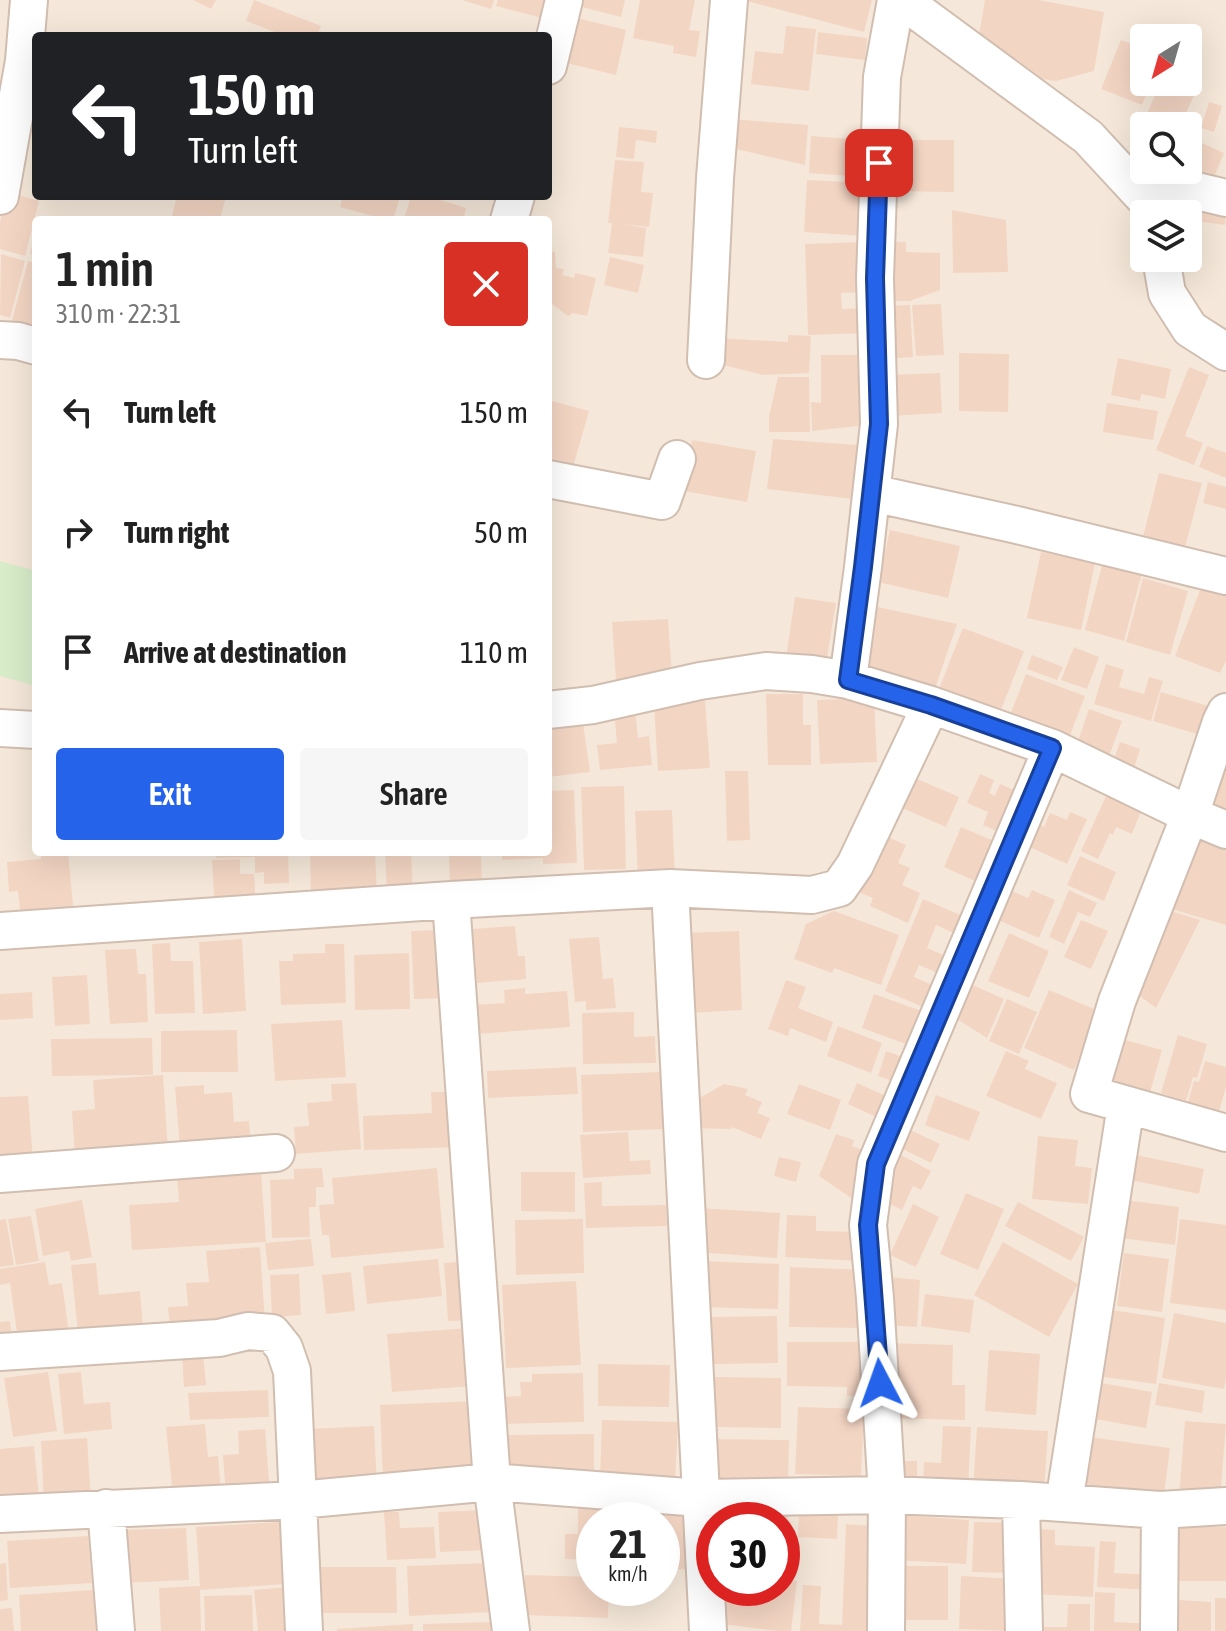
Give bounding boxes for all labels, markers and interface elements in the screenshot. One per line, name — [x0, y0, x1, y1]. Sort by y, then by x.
north arrow — [1130, 24, 1202, 96]
map controls — [1130, 24, 1202, 272]
text: 150 m — [188, 63, 315, 127]
icon: left — [56, 64, 160, 168]
button: search — [1130, 112, 1202, 184]
text: Turn left — [188, 129, 298, 171]
pin — [845, 129, 913, 197]
icon: arrive — [857, 141, 901, 185]
button: layers — [1130, 200, 1202, 272]
text: 1 min — [56, 241, 154, 296]
button: close — [444, 242, 528, 326]
text: 310 m · 22:31 — [56, 299, 181, 329]
icon: left — [56, 390, 100, 434]
text: Turn left — [124, 395, 216, 429]
text: 150 m — [460, 395, 528, 429]
icon: right — [56, 510, 100, 554]
text: Turn right — [124, 515, 230, 549]
text: 50 m — [474, 515, 528, 549]
icon: arrive — [56, 630, 100, 674]
text: Arrive at destination — [124, 635, 346, 669]
text: 110 m — [460, 635, 528, 669]
button: Exit — [56, 748, 284, 840]
button: Share — [300, 748, 528, 840]
position arrow — [838, 1341, 922, 1425]
speed limit sign: 30 — [696, 1502, 800, 1606]
text: 21 — [609, 1521, 647, 1566]
text: km/h — [608, 1562, 648, 1585]

